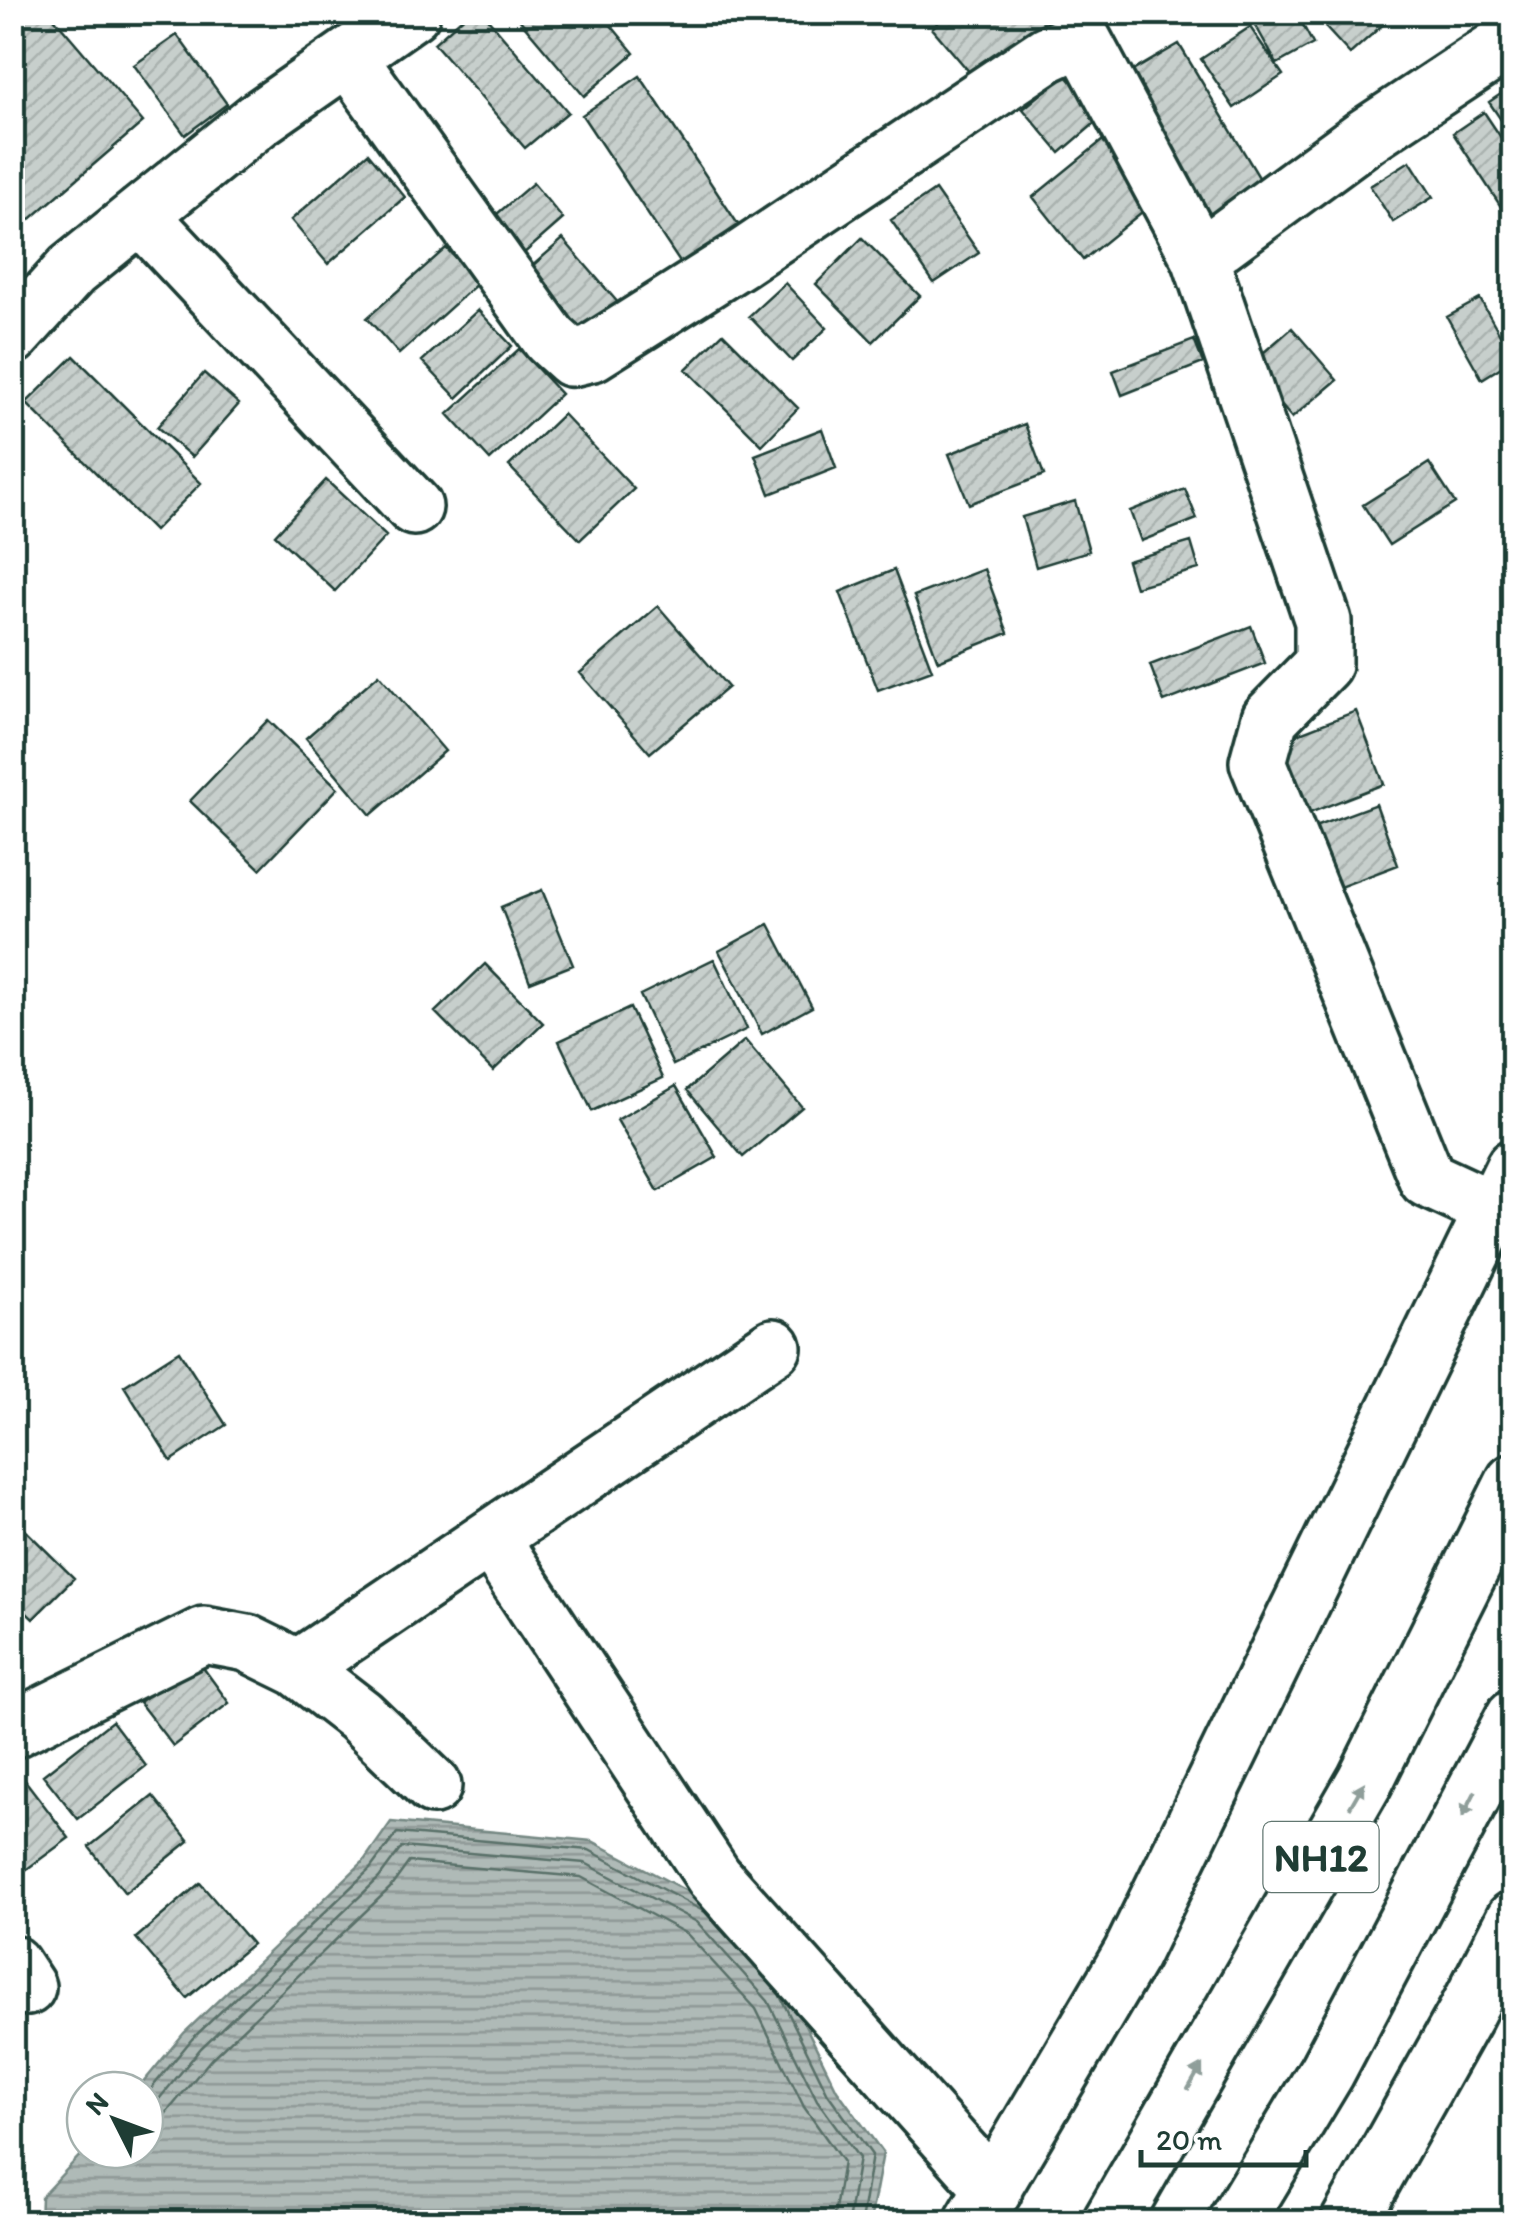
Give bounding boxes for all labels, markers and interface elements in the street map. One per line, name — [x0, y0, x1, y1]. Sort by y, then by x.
one-way arrow — [1348, 1781, 1365, 1810]
one-way arrow — [1461, 1790, 1478, 1819]
road number: NH12 — [1264, 1822, 1378, 1892]
one-way arrow — [1185, 2063, 1203, 2091]
north arrow — [65, 2070, 165, 2170]
text: N — [77, 2085, 115, 2122]
scale bar — [1141, 2105, 1306, 2167]
text: 20 m — [1156, 2121, 1222, 2158]

